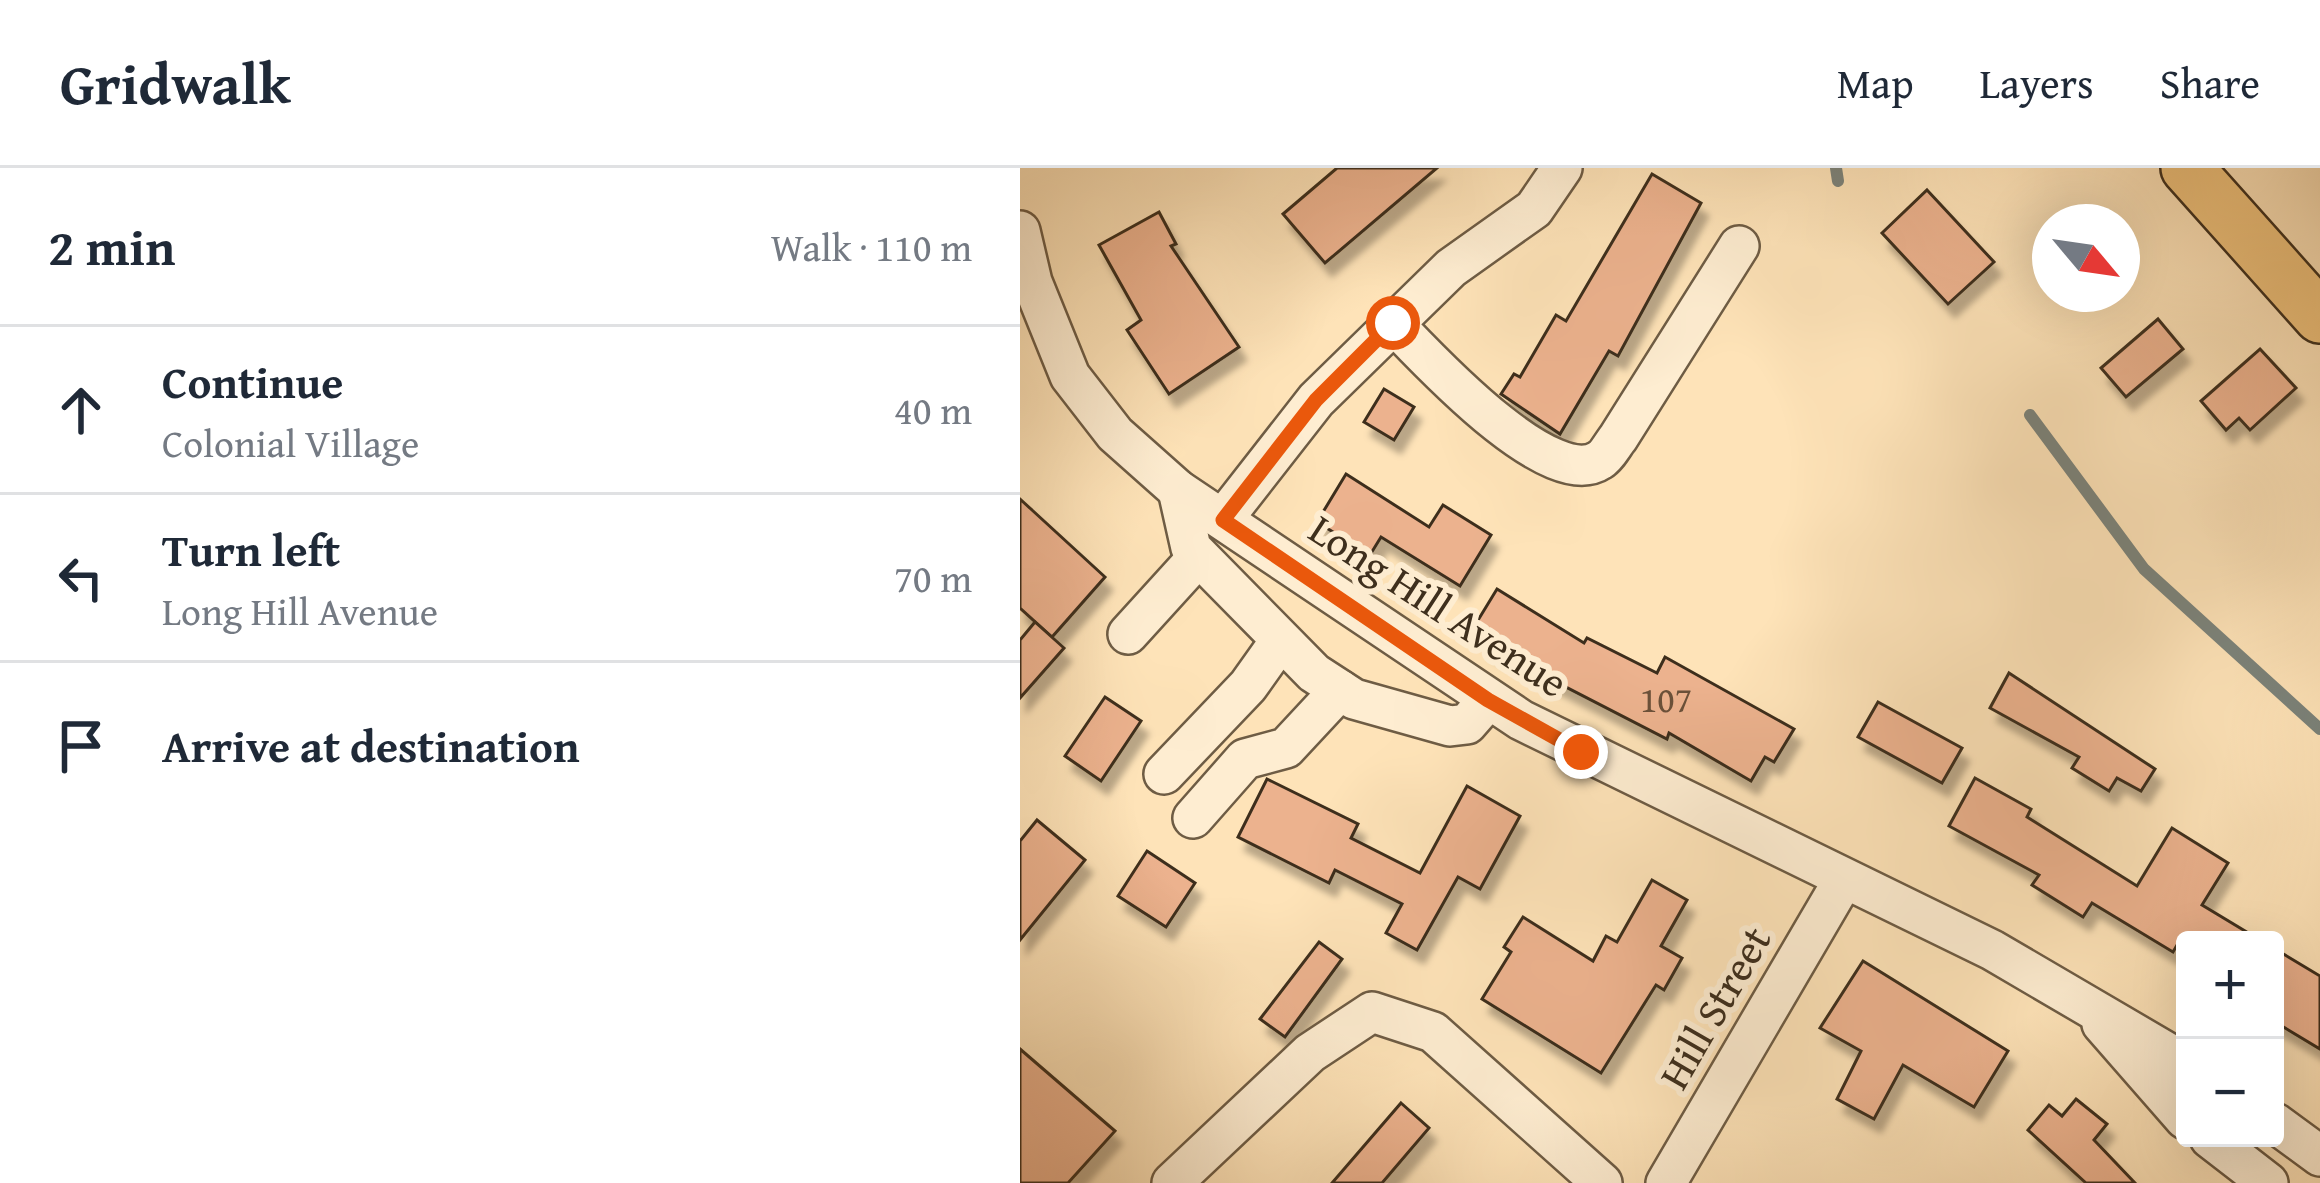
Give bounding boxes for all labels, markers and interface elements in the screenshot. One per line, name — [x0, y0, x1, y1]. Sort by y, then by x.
text: Gridwalk — [60, 41, 291, 125]
text: Map — [1837, 52, 1914, 113]
text: Layers — [1980, 52, 2094, 113]
text: Share — [2160, 52, 2260, 113]
north arrow — [2032, 204, 2140, 312]
text: 2 min — [48, 209, 175, 284]
text: Walk · 110 m — [771, 218, 972, 275]
route start — [1366, 296, 1420, 350]
text: Continue — [162, 349, 343, 414]
icon: ahead — [48, 377, 114, 443]
text: 40 m — [894, 381, 972, 438]
text: Colonial Village — [162, 414, 419, 471]
street label: Long Hill Avenue — [1298, 498, 1580, 712]
text: Turn left — [162, 517, 340, 582]
icon: left — [48, 545, 114, 611]
text: 70 m — [894, 549, 972, 606]
text: Long Hill Avenue — [162, 582, 438, 639]
house number: 107 — [1640, 672, 1692, 725]
icon: arrive — [48, 713, 114, 779]
text: Arrive at destination — [162, 713, 580, 778]
route end — [1554, 725, 1608, 779]
street label: Hill Street — [1643, 914, 1785, 1100]
map controls — [2176, 931, 2284, 1147]
button: + — [2176, 931, 2284, 1039]
button: − — [2176, 1039, 2284, 1147]

